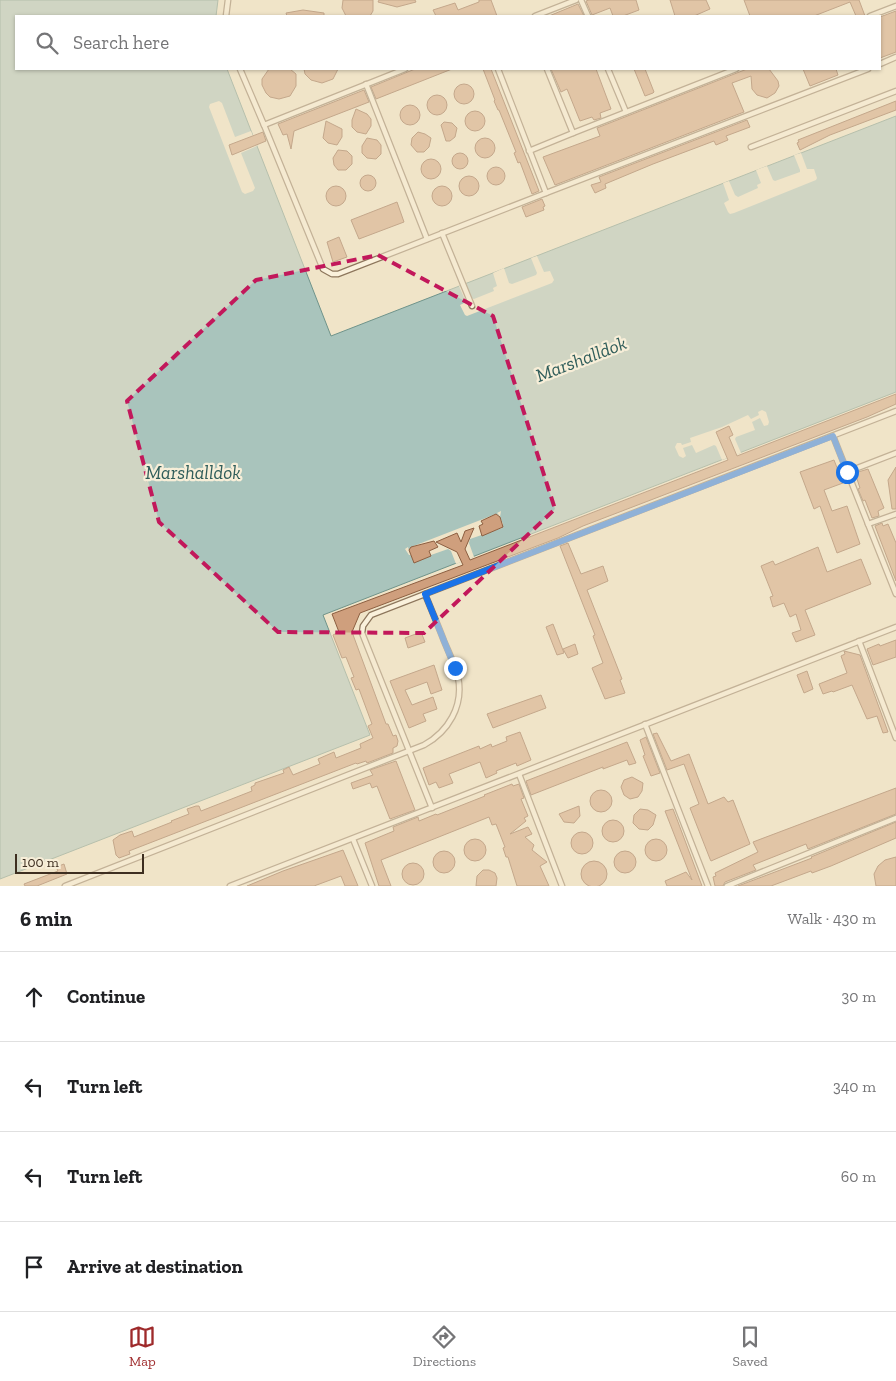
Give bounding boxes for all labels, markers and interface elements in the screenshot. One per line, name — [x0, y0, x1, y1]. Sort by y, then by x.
search box — [15, 15, 881, 70]
icon: search — [33, 29, 61, 57]
text: Search here — [73, 31, 169, 54]
water label: Marshalldok — [532, 331, 630, 387]
water label: Marshalldok — [145, 461, 241, 484]
route start — [836, 461, 859, 484]
route end — [444, 657, 467, 680]
scale bar — [15, 851, 144, 874]
text: 100 m — [22, 854, 59, 871]
text: 6 min — [20, 906, 72, 931]
text: Walk · 430 m — [788, 909, 876, 928]
icon: ahead — [20, 983, 48, 1011]
text: Continue — [67, 985, 145, 1008]
text: 30 m — [842, 987, 876, 1006]
icon: left — [20, 1073, 48, 1101]
text: Turn left — [67, 1075, 142, 1098]
text: 340 m — [833, 1077, 876, 1096]
icon: left — [20, 1163, 48, 1191]
text: Turn left — [67, 1165, 142, 1188]
text: 60 m — [841, 1167, 876, 1186]
icon: arrive — [20, 1253, 48, 1281]
text: Arrive at destination — [67, 1255, 243, 1278]
tab: Map — [128, 1323, 156, 1370]
tab: Directions — [413, 1323, 476, 1370]
tab: Saved — [733, 1323, 768, 1370]

